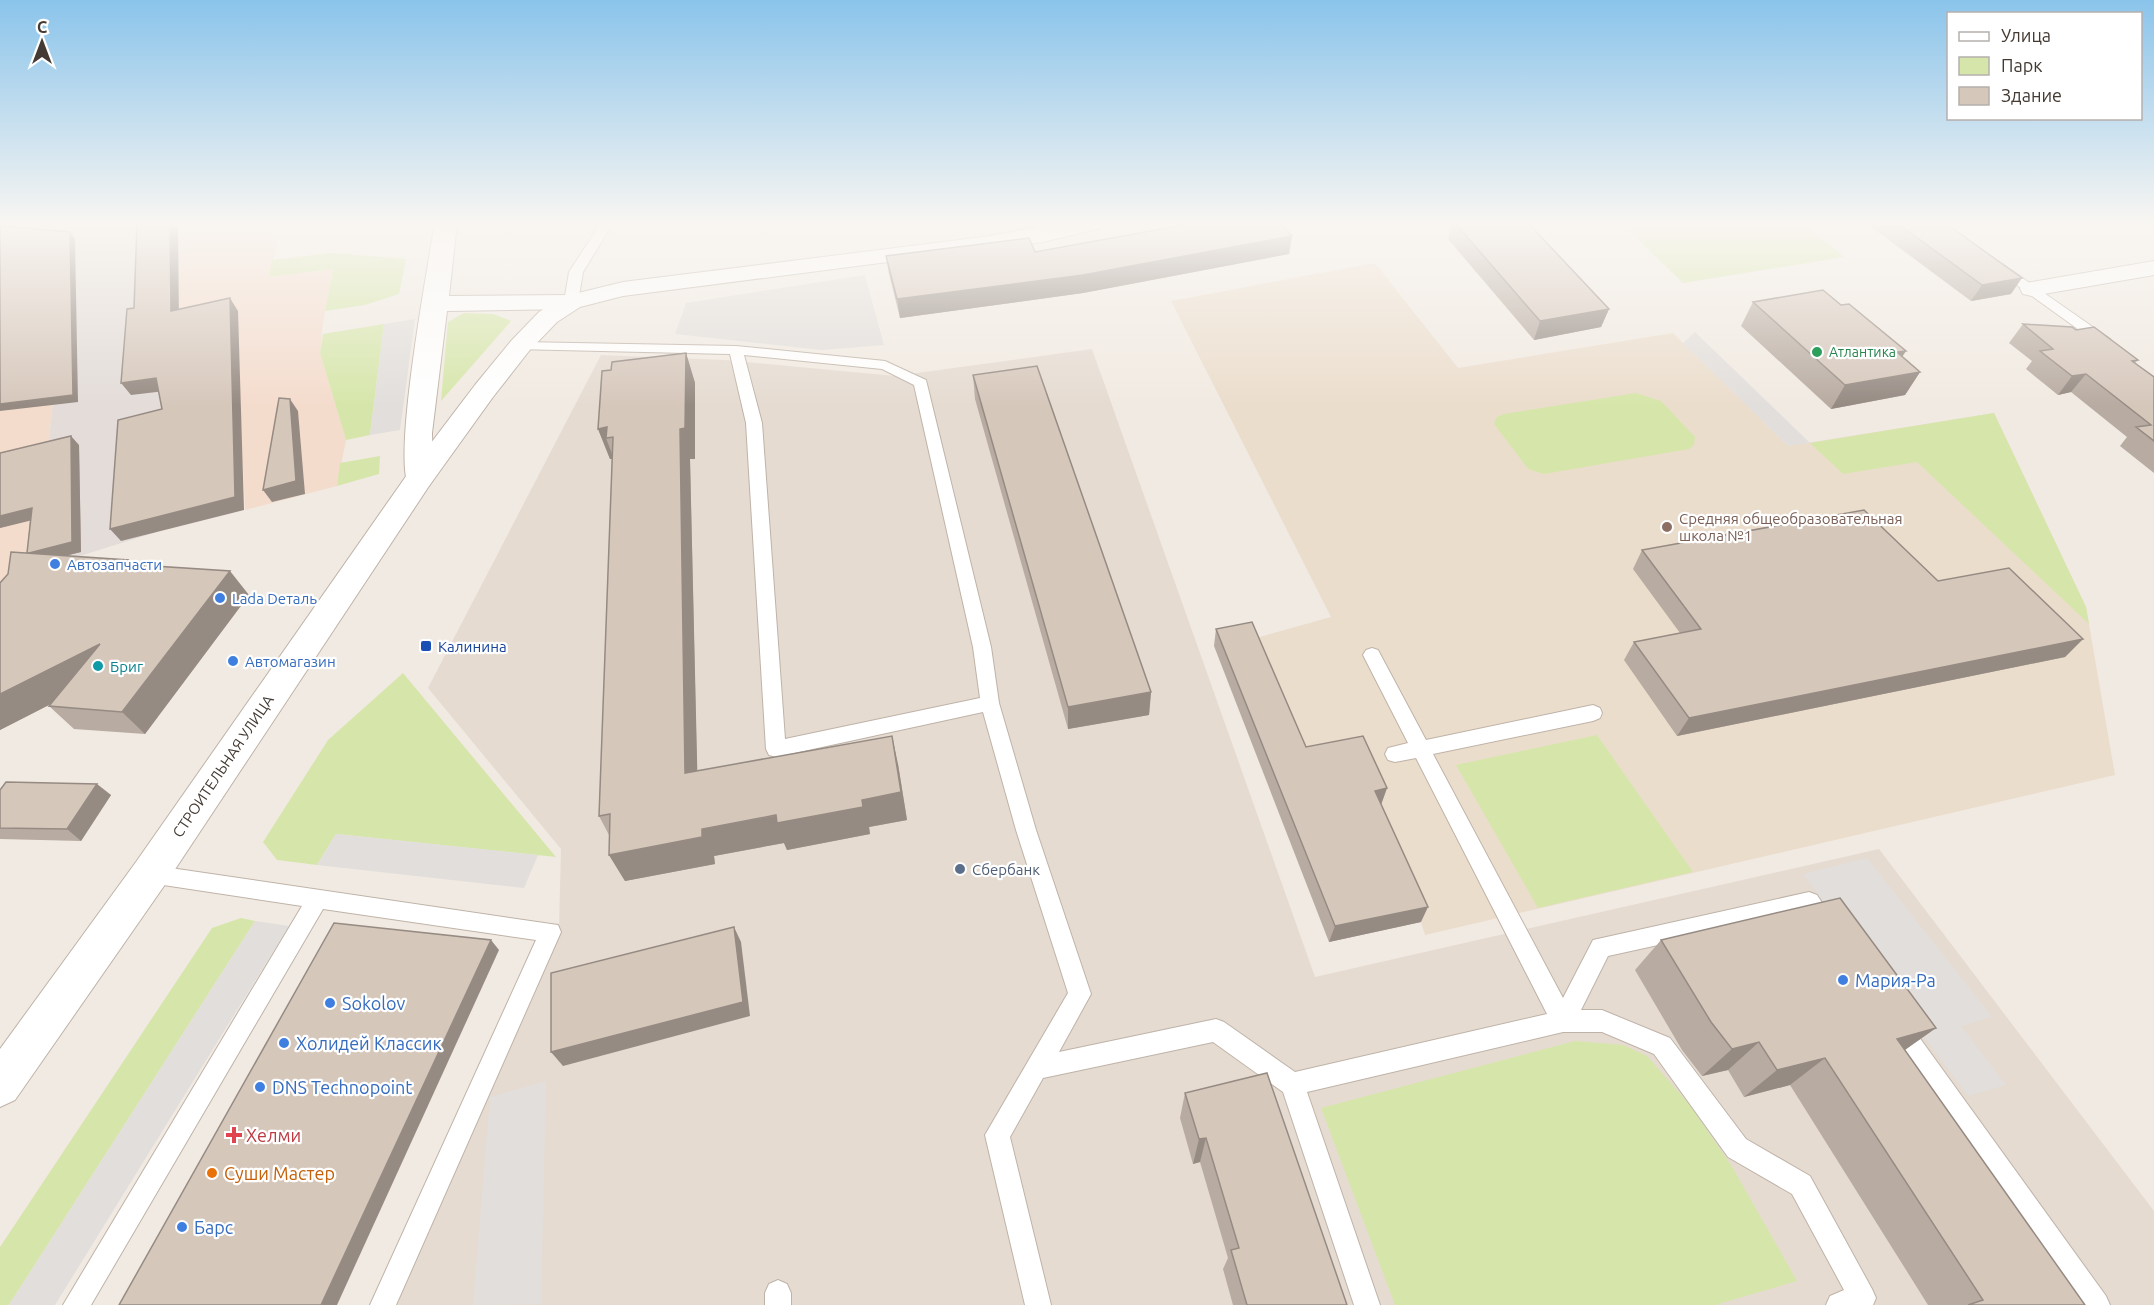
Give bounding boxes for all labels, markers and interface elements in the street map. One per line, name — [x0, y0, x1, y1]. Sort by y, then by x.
north arrow — [12, 12, 72, 72]
legend — [1947, 12, 2142, 120]
text: С — [37, 18, 47, 36]
text: Улица — [2001, 25, 2051, 45]
text: Парк — [2001, 55, 2042, 75]
text: Здание — [2001, 85, 2062, 105]
place label: Атлантика — [1829, 344, 1896, 360]
marker: Атлантика — [1810, 345, 1824, 359]
place label: Средняя общеобразовательная школа №1 — [1679, 510, 1903, 544]
marker: Средняя общеобразовательная школа №1 — [1660, 520, 1674, 534]
place label: Автозапчасти — [67, 556, 162, 573]
marker: Автозапчасти — [48, 557, 62, 571]
place label: Lada Dеталь — [232, 590, 317, 607]
marker: Lada Dеталь — [213, 591, 227, 605]
place label: Калинина — [438, 638, 507, 655]
marker: Калинина — [419, 639, 433, 653]
place label: Автомагазин — [245, 653, 336, 670]
marker: Автомагазин — [226, 654, 240, 668]
place label: Бриг — [110, 658, 143, 675]
marker: Бриг — [91, 659, 105, 673]
street label: СТРОИТЕЛЬНАЯ УЛИЦА — [169, 691, 277, 840]
place label: Сбербанк — [972, 861, 1040, 878]
marker: Сбербанк — [953, 862, 967, 876]
place label: Мария-Ра — [1855, 970, 1936, 990]
marker: Мария-Ра — [1836, 973, 1850, 987]
place label: Sokolov — [342, 993, 405, 1013]
marker: Sokolov — [323, 996, 337, 1010]
place label: Холидей Классик — [296, 1033, 442, 1053]
marker: Холидей Классик — [277, 1036, 291, 1050]
place label: DNS Technopoint — [272, 1077, 412, 1097]
marker: DNS Technopoint — [253, 1080, 267, 1094]
place label: Хелми — [246, 1125, 301, 1145]
marker: Хелми — [227, 1128, 241, 1142]
place label: Суши Мастер — [224, 1163, 335, 1183]
marker: Суши Мастер — [205, 1166, 219, 1180]
place label: Барс — [194, 1217, 233, 1237]
marker: Барс — [175, 1220, 189, 1234]

